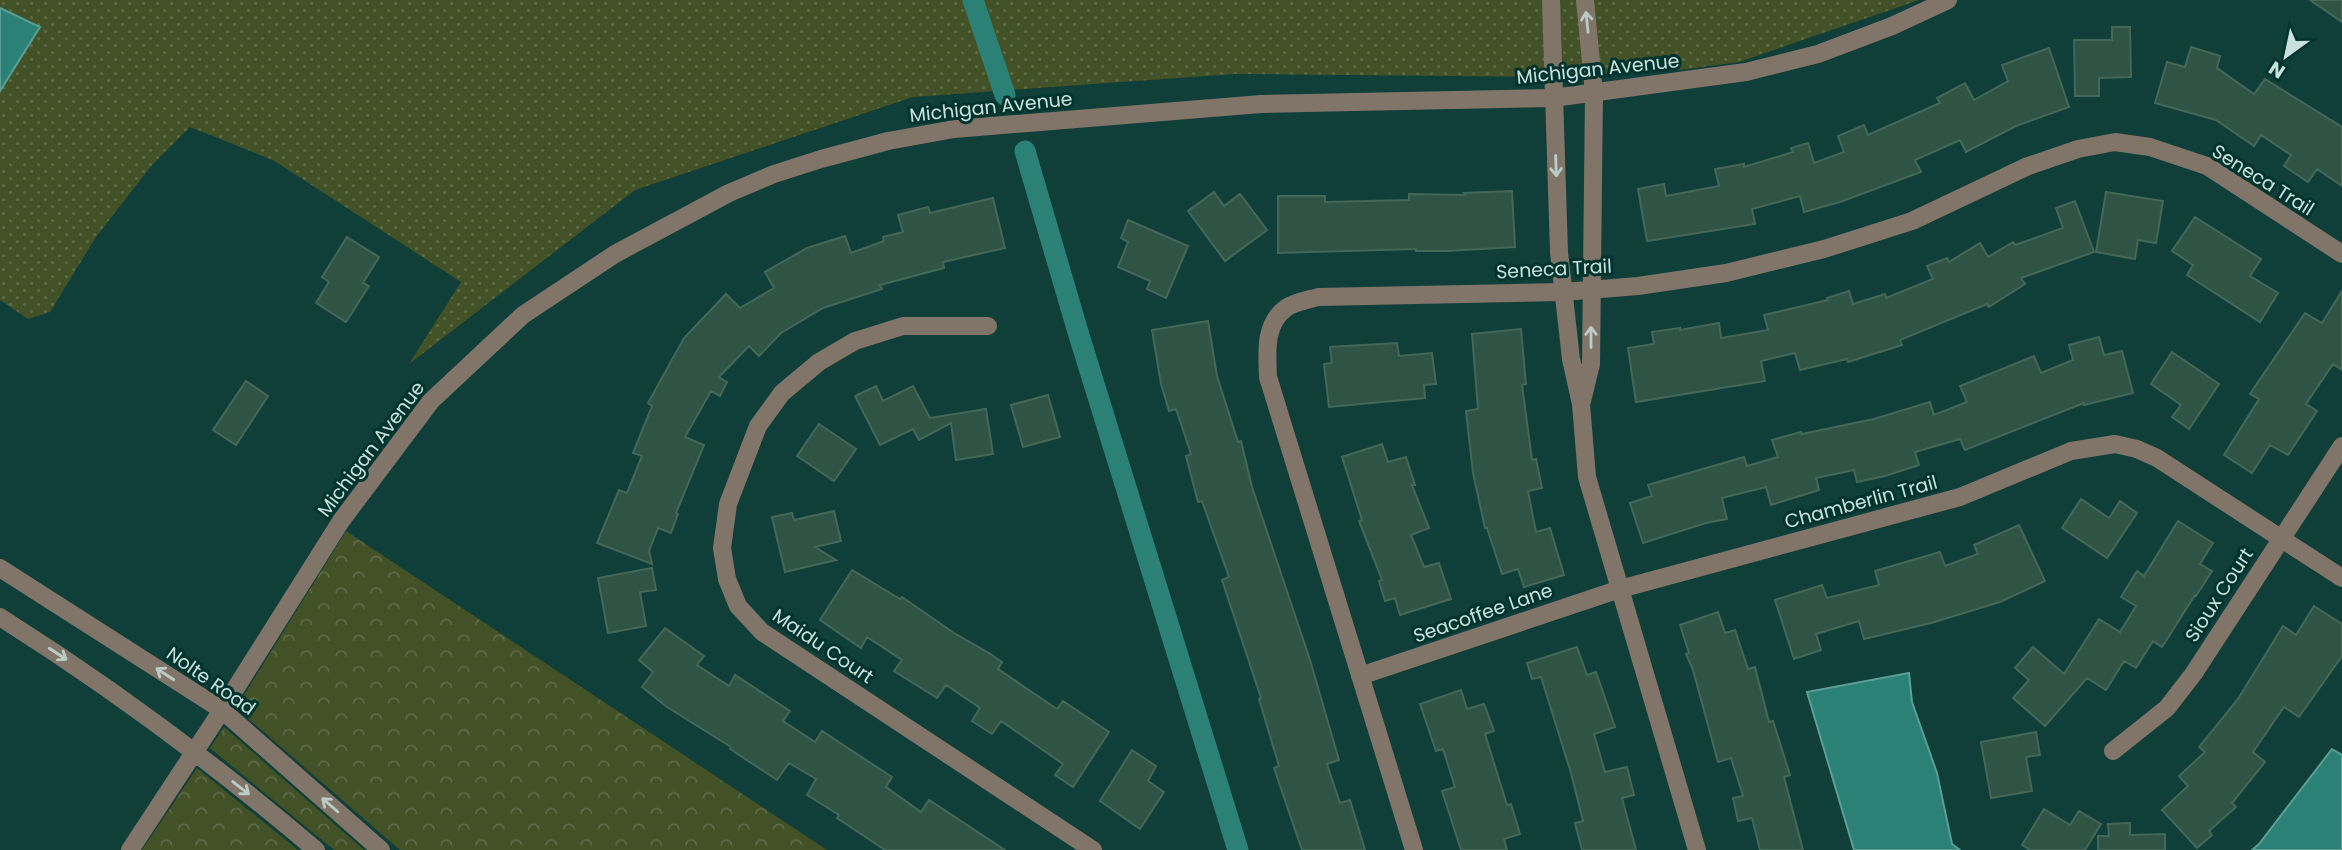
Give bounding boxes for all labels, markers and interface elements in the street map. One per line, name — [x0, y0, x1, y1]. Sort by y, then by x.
one-way arrow — [1581, 11, 1594, 34]
north arrow — [2251, 21, 2321, 91]
street label: Michigan Avenue — [1515, 47, 1681, 91]
text: N — [2264, 55, 2290, 85]
street label: Michigan Avenue — [908, 85, 1074, 129]
street label: Seneca Trail — [2207, 138, 2319, 222]
one-way arrow — [1549, 155, 1562, 178]
street label: Seneca Trail — [1495, 252, 1613, 286]
one-way arrow — [1584, 326, 1598, 349]
street label: Michigan Avenue — [311, 376, 431, 522]
street label: Chamberlin Trail — [1782, 469, 1940, 535]
street label: Sioux Court — [2178, 543, 2260, 647]
street label: Seacoffee Lane — [1410, 577, 1556, 649]
street label: Maidu Court — [767, 602, 879, 690]
street label: Nolte Road — [161, 640, 261, 722]
one-way arrow — [47, 647, 67, 661]
one-way arrow — [155, 666, 175, 680]
one-way arrow — [232, 780, 250, 795]
one-way arrow — [321, 797, 339, 813]

